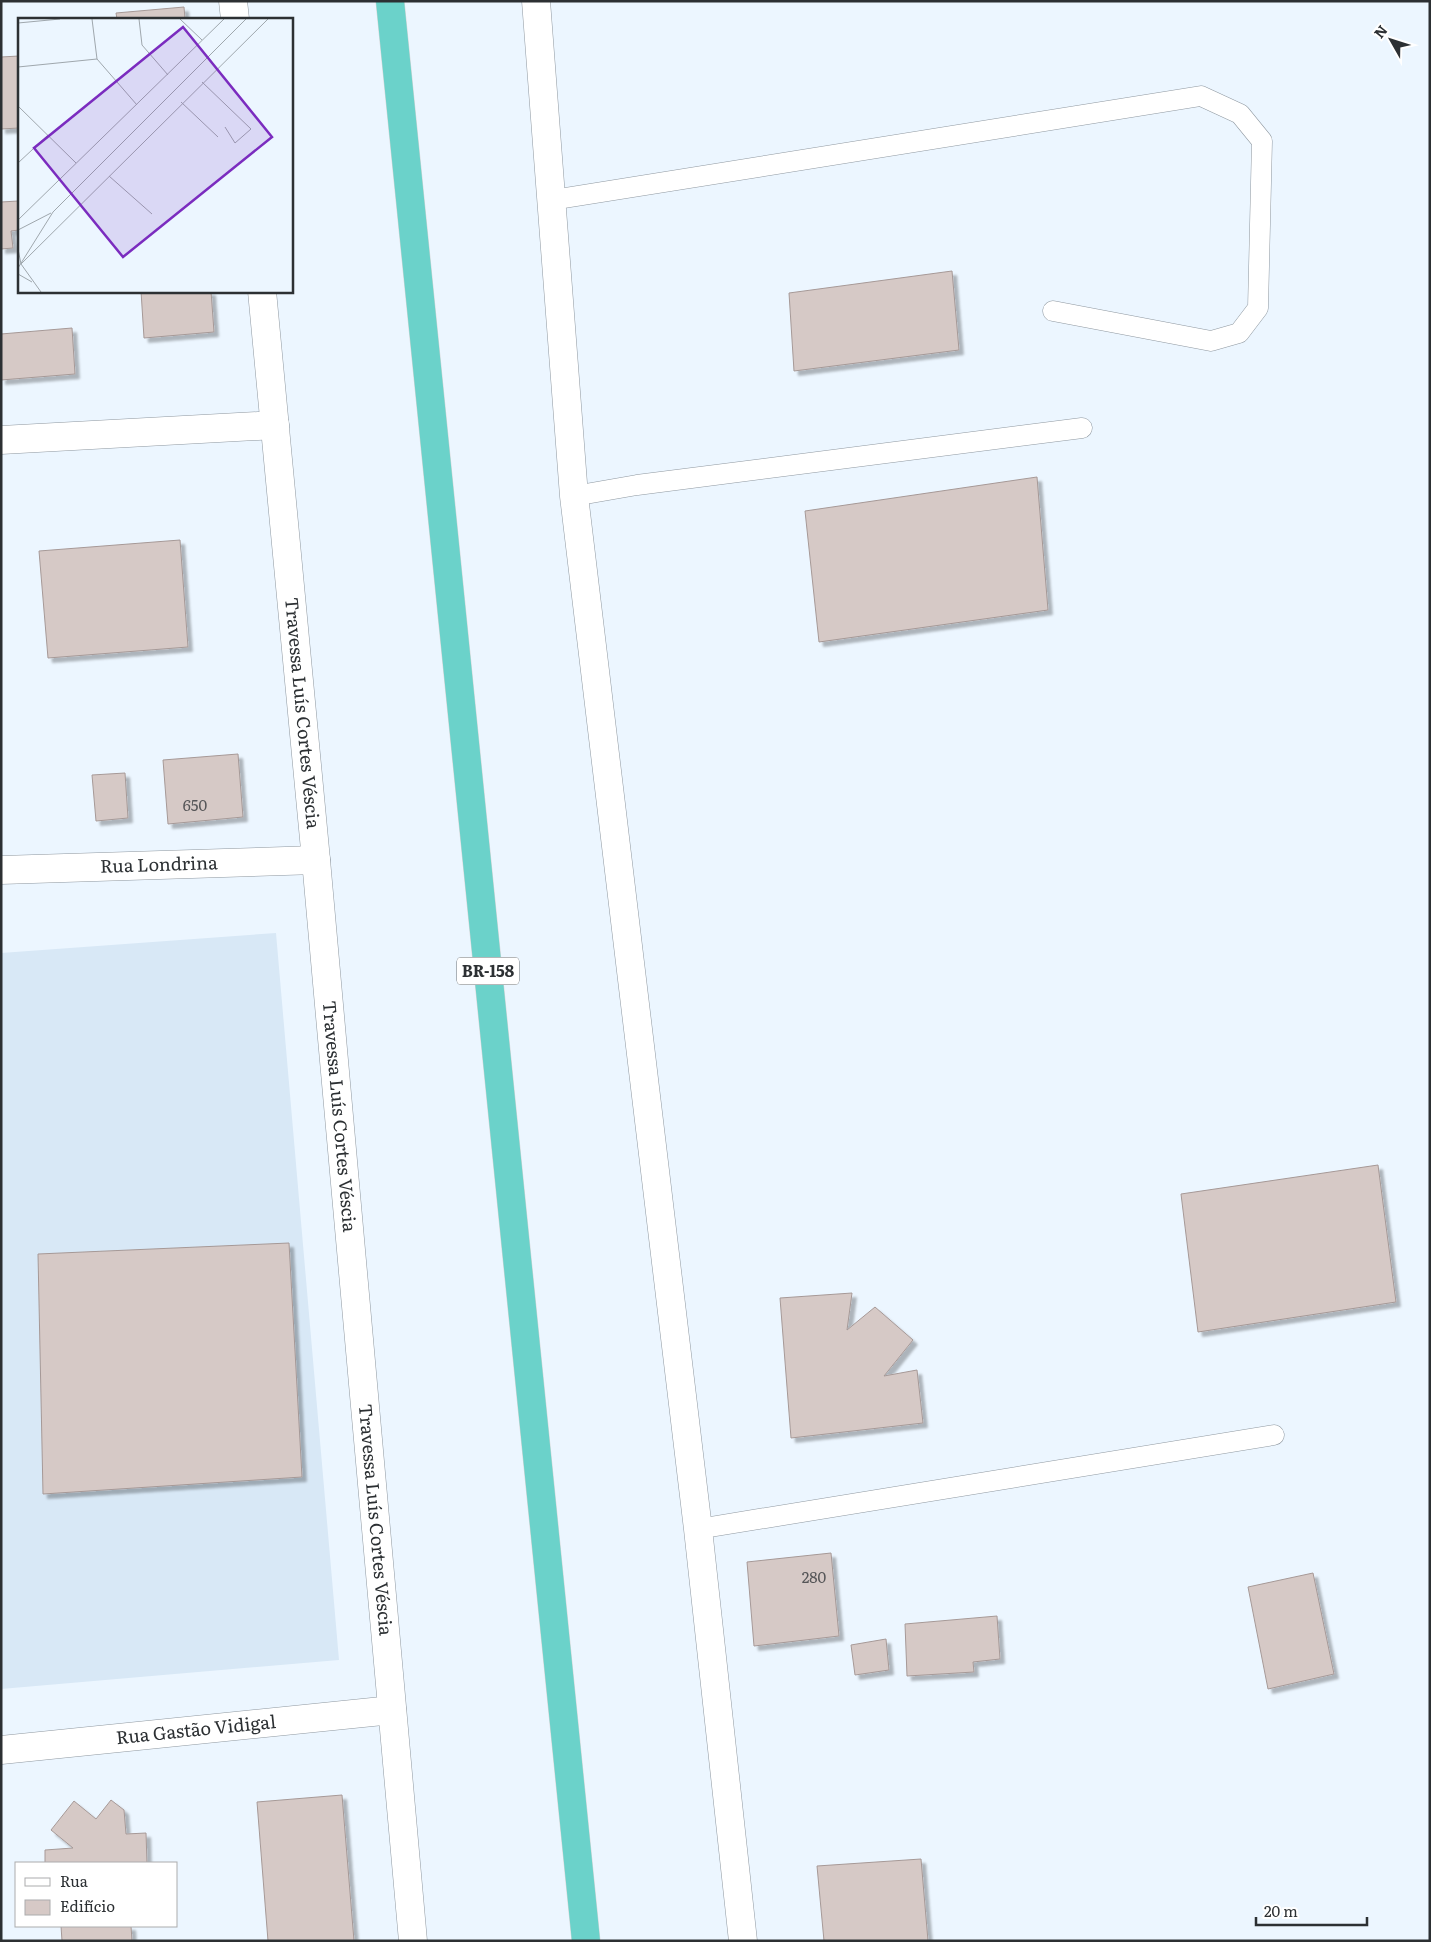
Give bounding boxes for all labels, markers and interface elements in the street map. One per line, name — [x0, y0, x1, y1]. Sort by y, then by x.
north arrow — [1366, 15, 1416, 65]
inset map — [18, 18, 292, 292]
text: N — [1369, 20, 1392, 42]
street label: Travessa Luís Cortes Véscia — [279, 596, 328, 830]
house number: 650 — [183, 793, 207, 816]
street label: Rua Londrina — [100, 848, 218, 879]
road number: BR-158 — [457, 958, 519, 984]
street label: Travessa Luís Cortes Véscia — [317, 999, 364, 1234]
street label: Travessa Luís Cortes Véscia — [353, 1403, 401, 1637]
house number: 280 — [802, 1565, 827, 1588]
street label: Rua Gastão Vidigal — [115, 1707, 277, 1750]
legend — [15, 1862, 178, 1927]
text: Rua — [60, 1869, 89, 1892]
text: Edifício — [60, 1894, 115, 1917]
scale bar — [1256, 1894, 1367, 1926]
text: 20 m — [1264, 1899, 1298, 1922]

